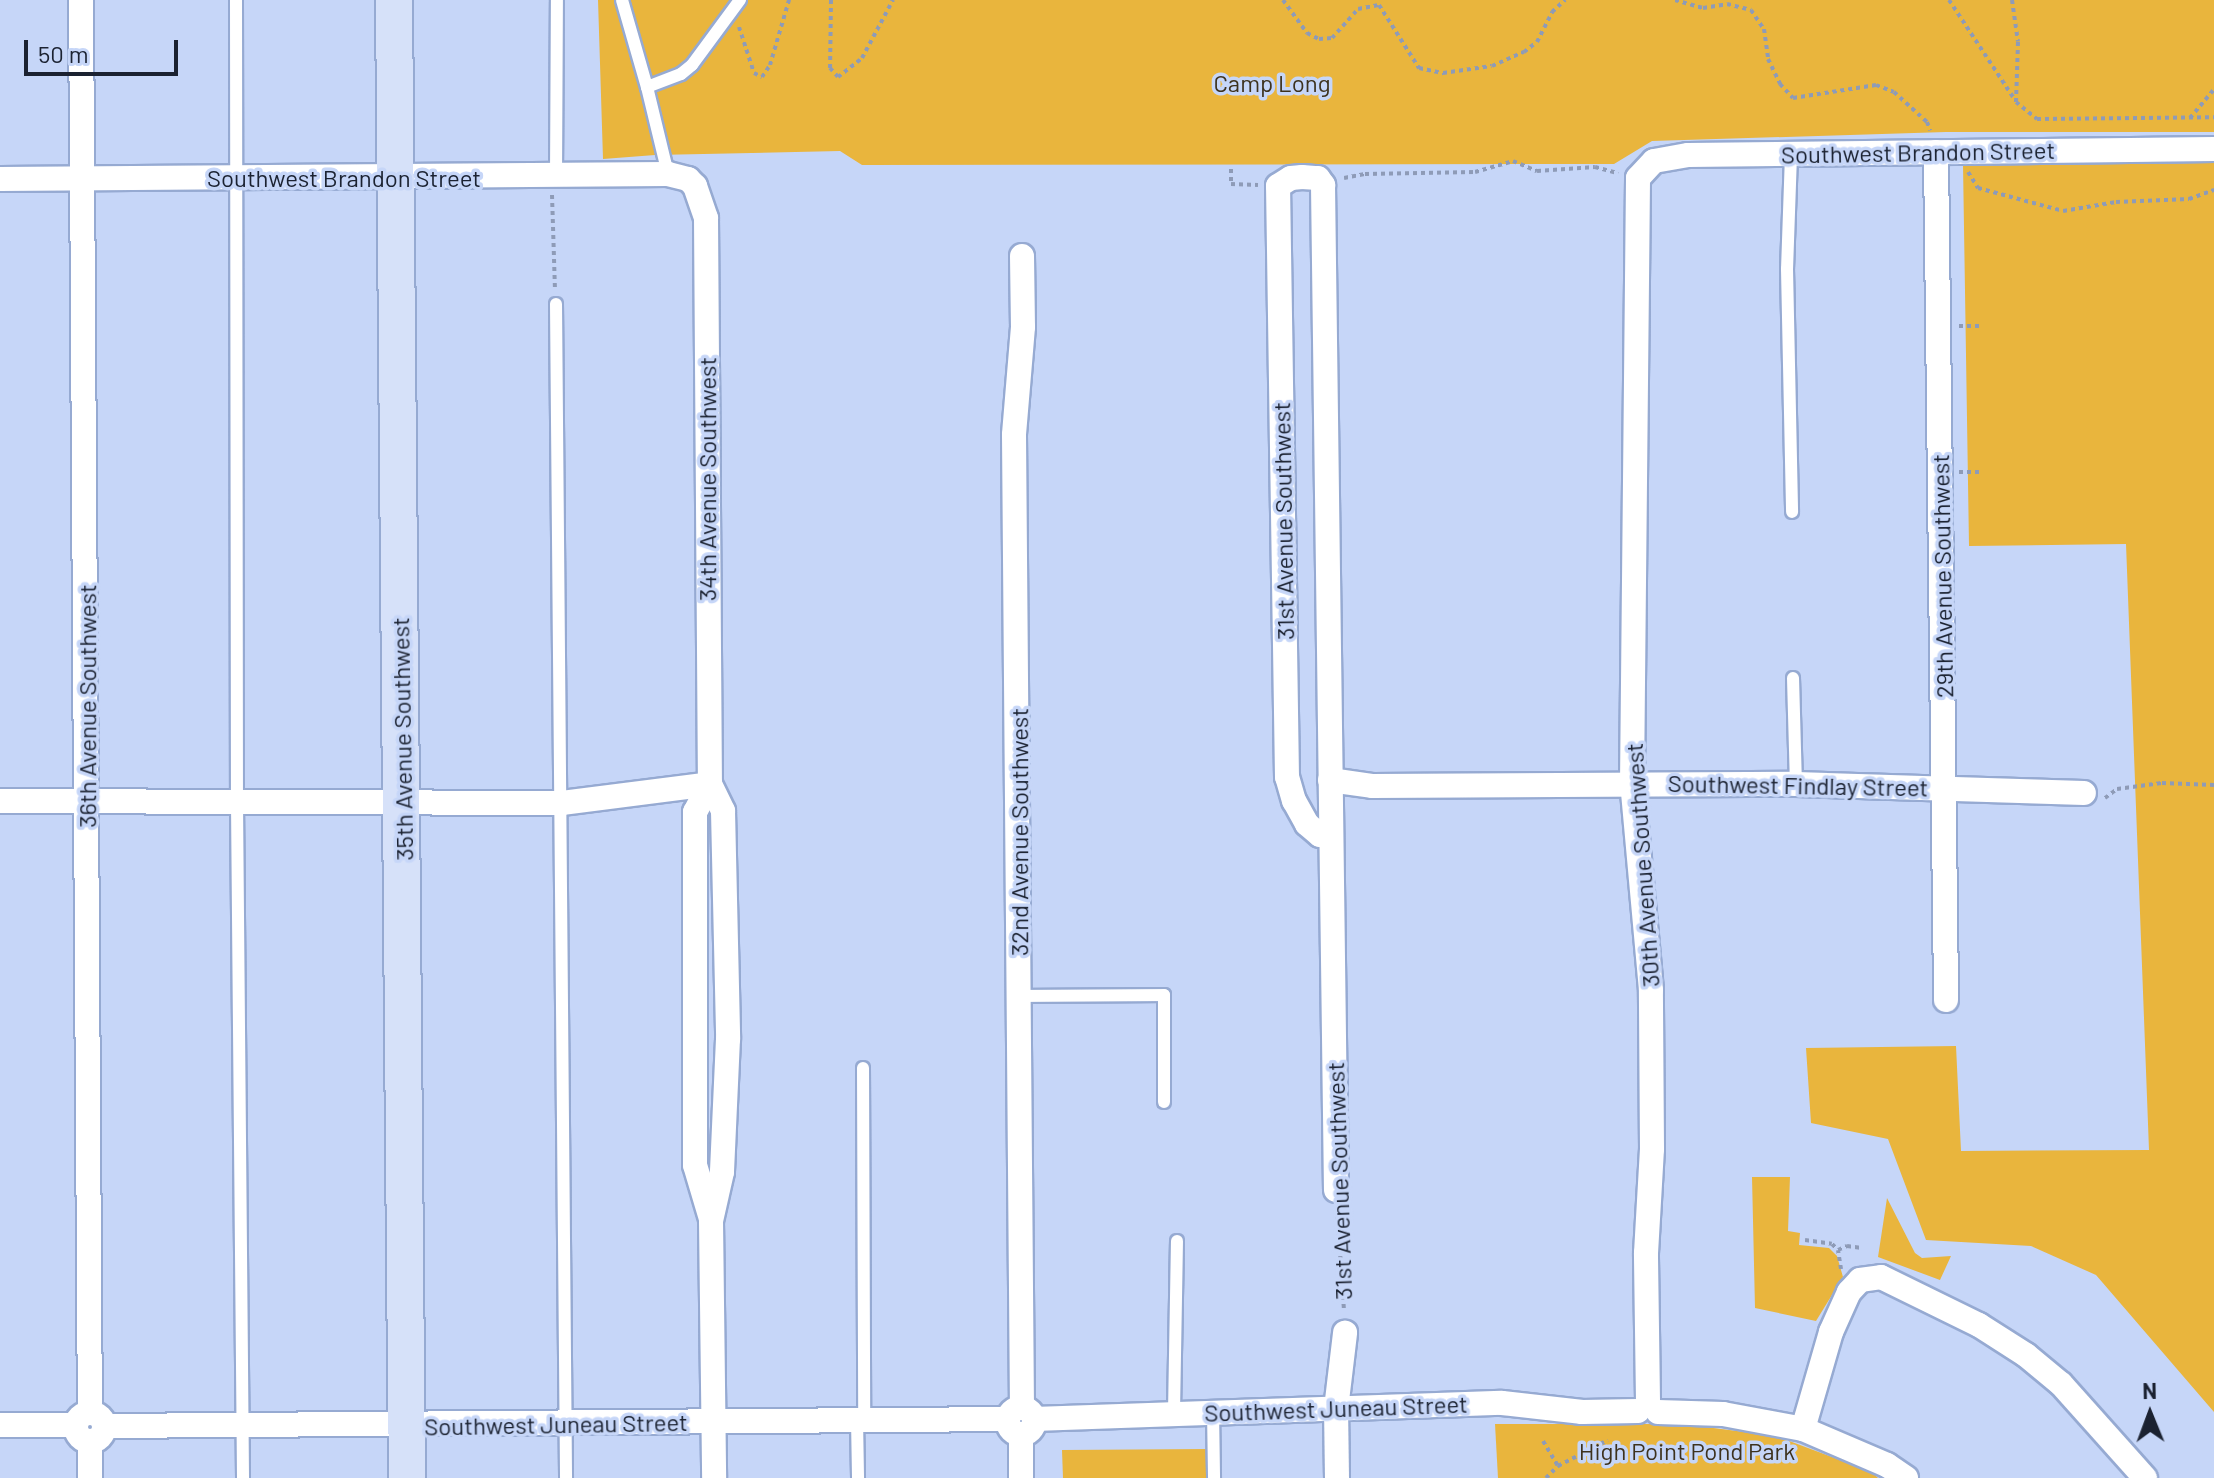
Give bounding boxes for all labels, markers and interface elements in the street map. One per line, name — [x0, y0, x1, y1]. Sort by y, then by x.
scale bar — [28, 24, 182, 74]
text: 50 m — [38, 39, 89, 68]
park label: Camp Long — [1213, 69, 1331, 97]
street label: Southwest Brandon Street — [1781, 135, 2055, 169]
street label: Southwest Brandon Street — [207, 164, 481, 192]
street label: 34th Avenue Southwest — [693, 357, 721, 601]
street label: 31st Avenue Southwest — [1267, 402, 1299, 640]
street label: 29th Avenue Southwest — [1925, 454, 1959, 698]
street label: 36th Avenue Southwest — [73, 584, 101, 828]
street label: 35th Avenue Southwest — [385, 617, 419, 861]
street label: 32nd Avenue Southwest — [1005, 708, 1033, 956]
street label: 30th Avenue Southwest — [1619, 742, 1665, 988]
street label: Southwest Findlay Street — [1667, 768, 1929, 802]
street label: 31st Avenue Southwest — [1320, 1062, 1358, 1300]
north arrow — [2110, 1374, 2190, 1454]
text: N — [2142, 1377, 2157, 1403]
street label: Southwest Juneau Street — [1204, 1389, 1468, 1427]
street label: Southwest Juneau Street — [424, 1407, 688, 1441]
park label: High Point Pond Park — [1579, 1437, 1795, 1465]

